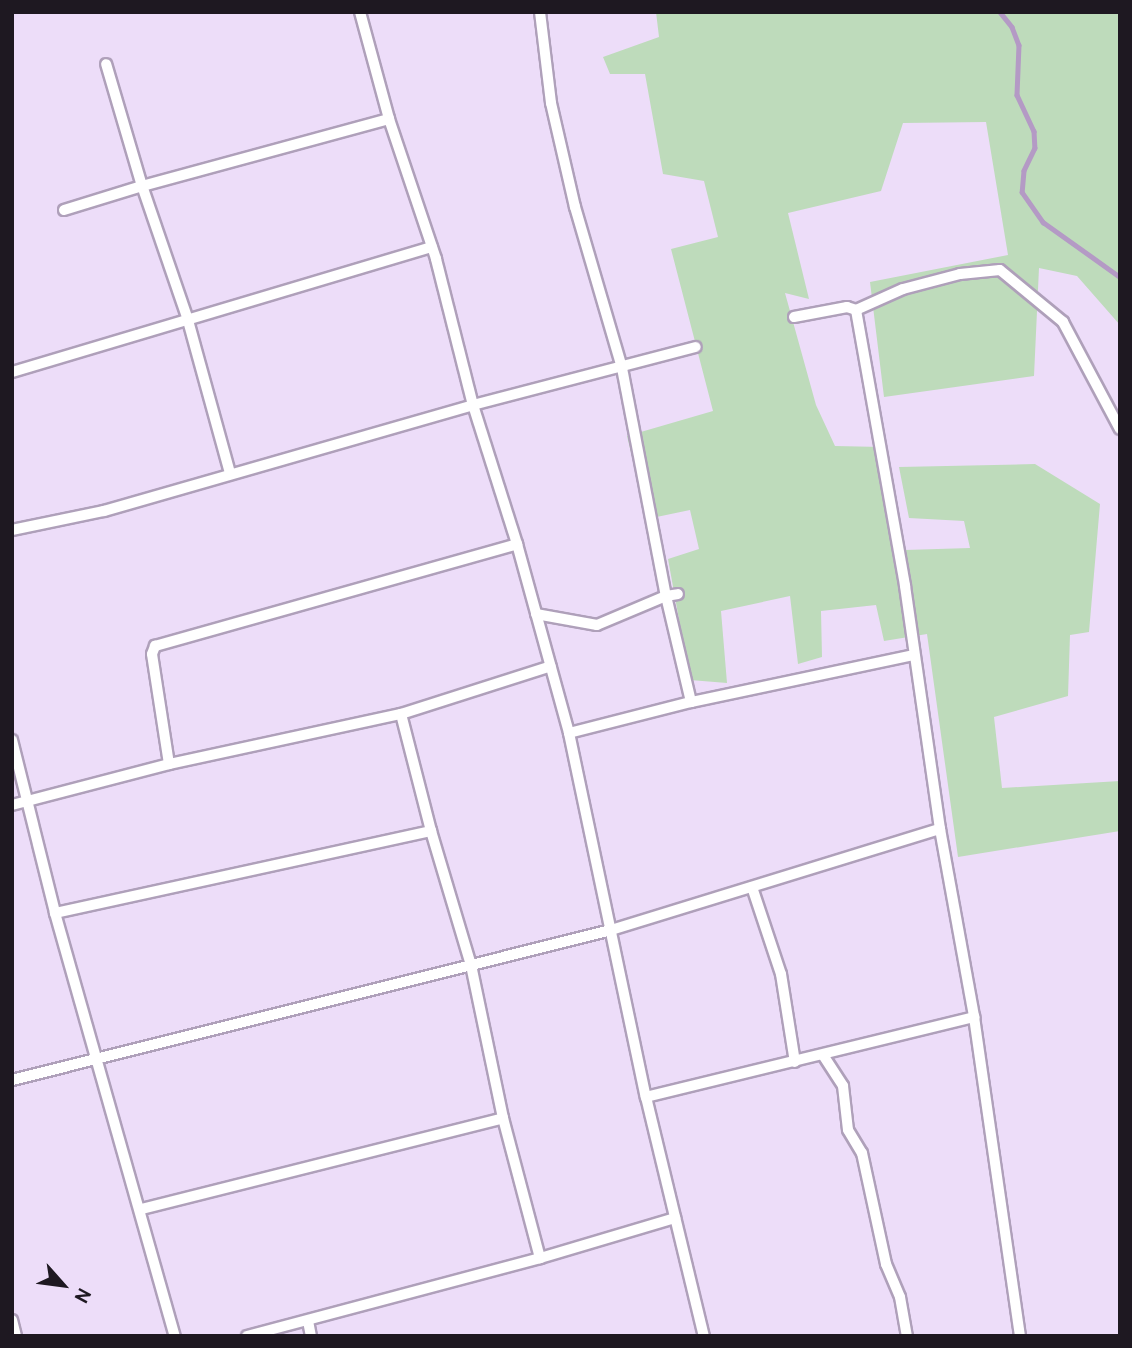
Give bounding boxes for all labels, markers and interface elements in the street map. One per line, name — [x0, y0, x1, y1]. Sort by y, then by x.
north arrow — [28, 1250, 98, 1320]
text: N — [68, 1283, 95, 1307]

